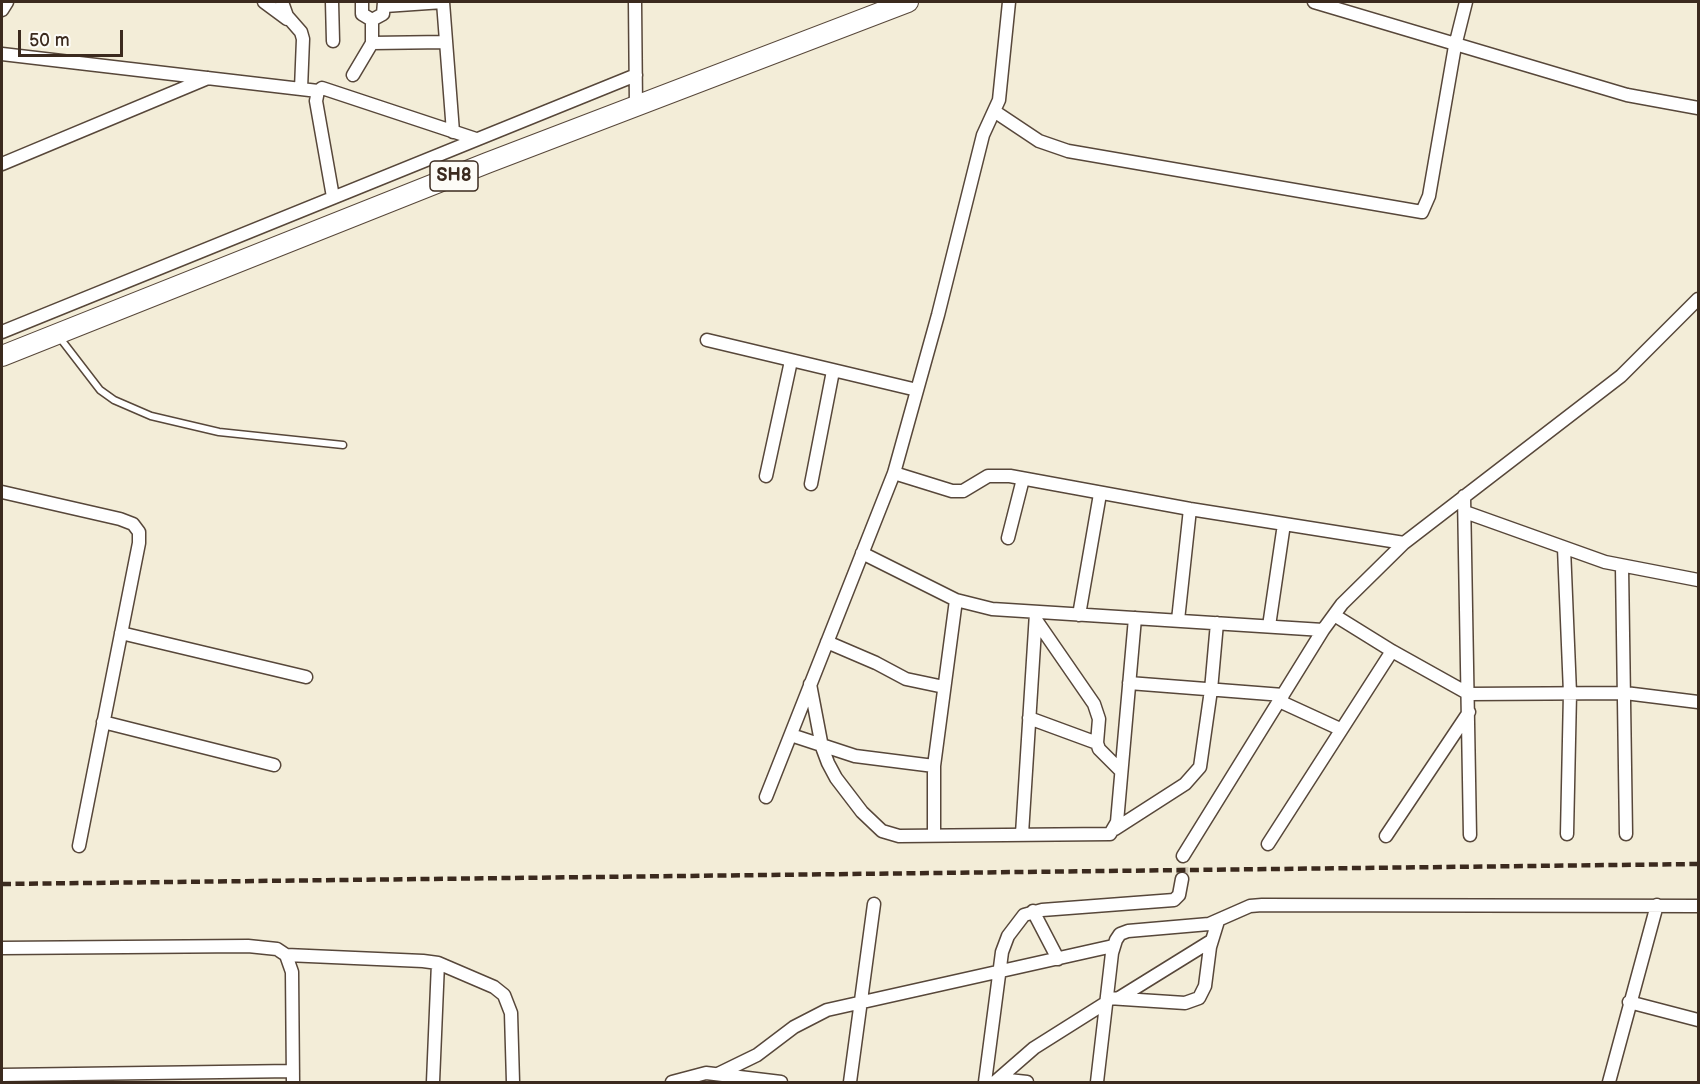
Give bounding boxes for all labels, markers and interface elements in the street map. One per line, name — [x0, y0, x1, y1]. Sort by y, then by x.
scale bar — [21, 18, 126, 56]
text: 50 m — [29, 30, 70, 51]
road number: SH8 — [430, 161, 478, 191]

